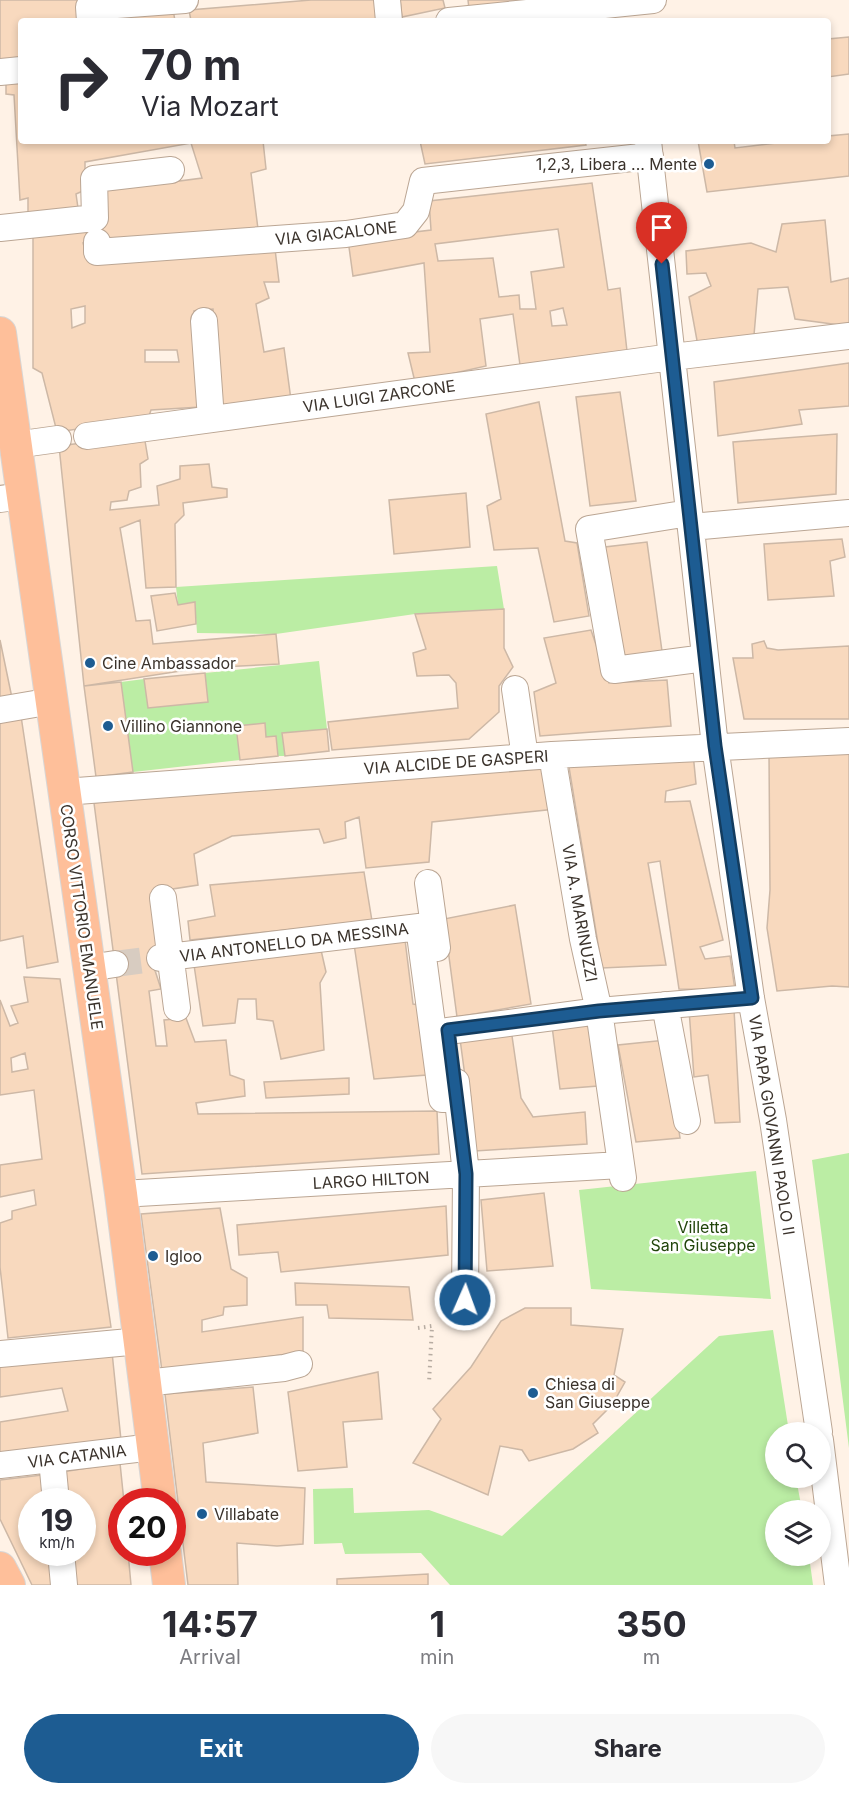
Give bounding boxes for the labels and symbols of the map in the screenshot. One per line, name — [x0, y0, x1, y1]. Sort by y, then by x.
place label: 1,2,3, Libera ... Mente — [536, 154, 697, 174]
marker: 1,2,3, Libera ... Mente — [702, 157, 716, 171]
pin — [636, 202, 687, 264]
street label: VIA GIACALONE — [274, 217, 398, 249]
street label: VIA LUIGI ZARCONE — [301, 375, 457, 417]
place label: Cine Ambassador — [102, 653, 236, 673]
marker: Cine Ambassador — [83, 656, 97, 670]
place label: Villino Giannone — [120, 716, 242, 736]
marker: Villino Giannone — [101, 719, 115, 733]
street label: VIA ALCIDE DE GASPERI — [363, 746, 549, 778]
street label: CORSO VITTORIO EMANUELE — [56, 803, 108, 1031]
street label: VIA A. MARINUZZI — [558, 843, 602, 983]
street label: VIA ANTONELLO DA MESSINA — [178, 918, 410, 966]
street label: VIA PAPA GIOVANNI PAOLO II — [745, 1013, 799, 1237]
street label: LARGO HILTON — [312, 1167, 430, 1193]
park label: Villetta San Giuseppe — [650, 1217, 756, 1255]
place label: Igloo — [165, 1246, 202, 1266]
marker: Igloo — [146, 1249, 160, 1263]
position arrow — [433, 1268, 497, 1332]
place label: Chiesa di San Giuseppe — [545, 1374, 650, 1412]
marker: Chiesa di San Giuseppe — [526, 1386, 540, 1400]
street label: VIA CATANIA — [26, 1440, 128, 1472]
speed limit sign: 20 — [108, 1488, 186, 1566]
place label: Villabate — [214, 1504, 279, 1524]
marker: Villabate — [195, 1507, 209, 1521]

